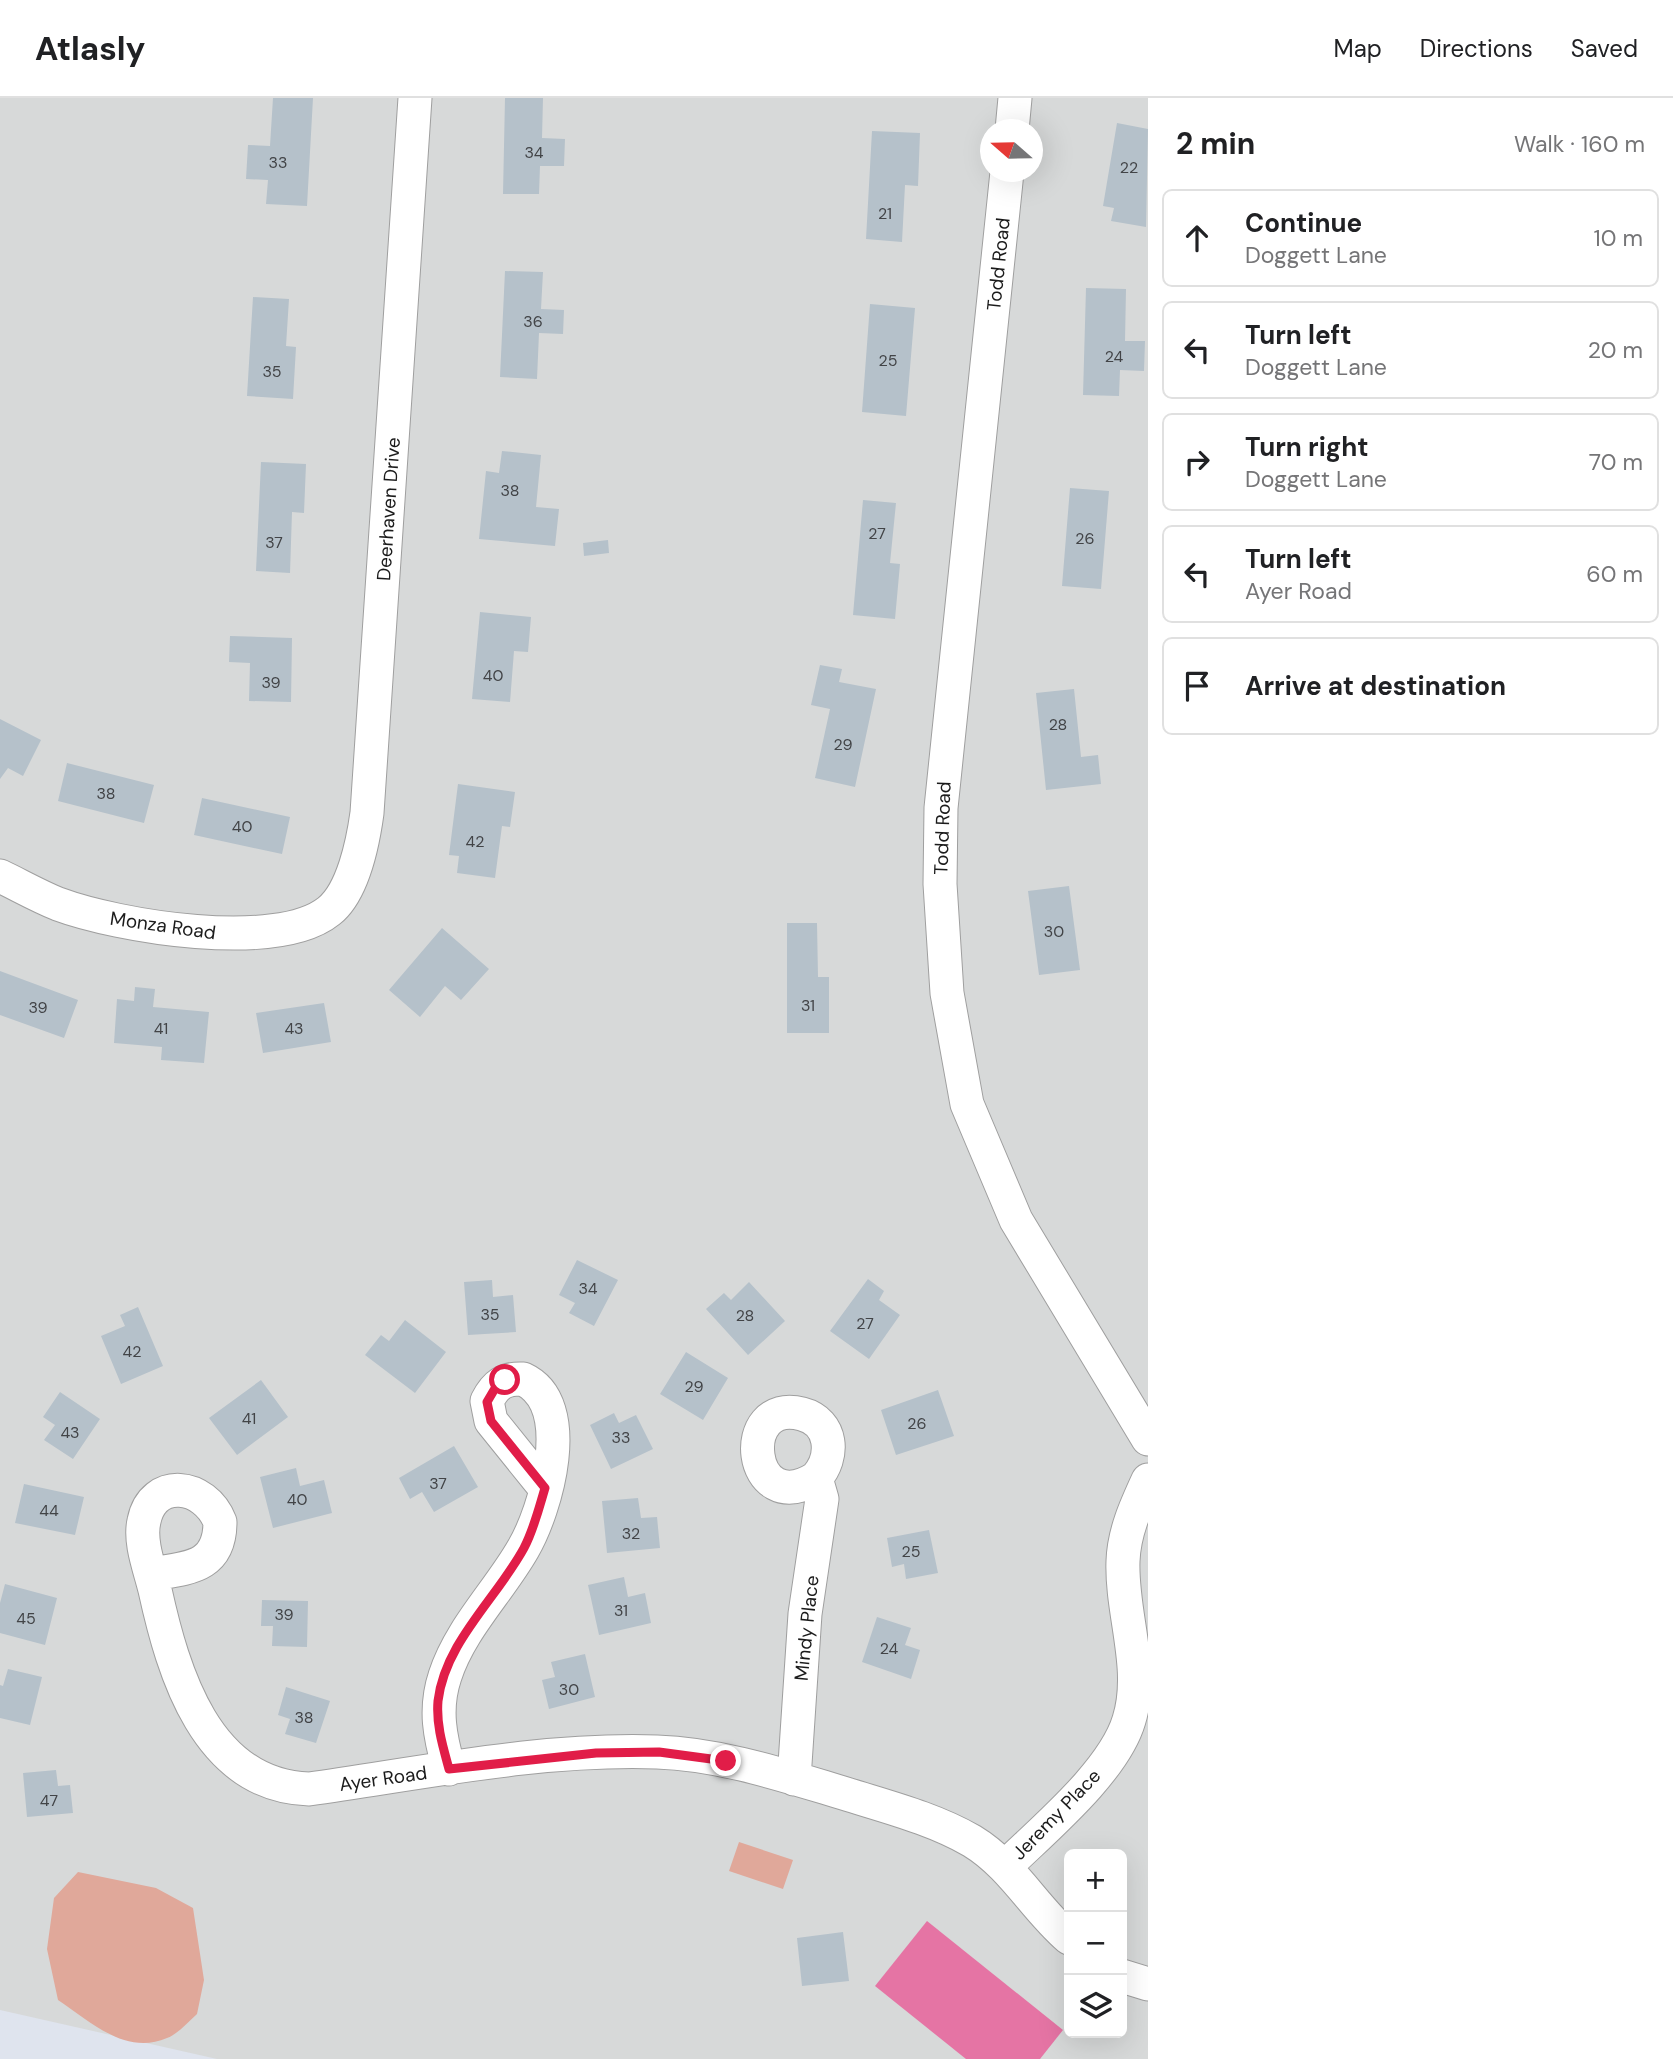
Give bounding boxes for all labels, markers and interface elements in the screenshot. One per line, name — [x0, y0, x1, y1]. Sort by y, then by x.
text: Atlasly — [35, 27, 145, 70]
text: Map — [1334, 33, 1382, 64]
text: Directions — [1420, 33, 1533, 64]
text: Saved — [1571, 33, 1638, 64]
north arrow — [980, 119, 1043, 182]
text: 2 min — [1176, 124, 1255, 163]
text: Walk · 160 m — [1514, 129, 1645, 159]
house number: 34 — [524, 142, 544, 163]
house number: 33 — [269, 152, 287, 173]
house number: 22 — [1120, 157, 1138, 178]
house number: 21 — [878, 203, 892, 224]
text: Continue — [1245, 206, 1362, 240]
street label: Todd Road — [981, 216, 1016, 312]
icon: ahead — [1178, 219, 1216, 257]
text: 10 m — [1593, 223, 1643, 253]
text: Doggett Lane — [1245, 240, 1387, 270]
house number: 36 — [523, 311, 543, 332]
text: Turn left — [1245, 318, 1352, 352]
icon: left — [1178, 331, 1216, 369]
text: 20 m — [1588, 335, 1643, 365]
house number: 24 — [1105, 346, 1124, 367]
house number: 25 — [879, 350, 897, 371]
text: Doggett Lane — [1245, 352, 1387, 382]
house number: 35 — [262, 361, 282, 382]
text: Turn right — [1245, 430, 1369, 464]
street label: Deerhaven Drive — [371, 436, 406, 582]
icon: right — [1178, 443, 1216, 481]
text: 70 m — [1589, 447, 1643, 477]
text: Doggett Lane — [1245, 464, 1387, 494]
house number: 38 — [500, 480, 520, 501]
house number: 27 — [868, 523, 886, 544]
house number: 26 — [1075, 528, 1095, 549]
house number: 37 — [265, 532, 283, 553]
text: Turn left — [1245, 542, 1352, 576]
icon: left — [1178, 555, 1216, 593]
text: 60 m — [1586, 559, 1643, 589]
text: Ayer Road — [1245, 576, 1352, 606]
house number: 40 — [483, 665, 503, 686]
icon: arrive — [1178, 667, 1216, 705]
text: Arrive at destination — [1245, 669, 1506, 703]
house number: 39 — [261, 672, 281, 693]
house number: 28 — [1049, 714, 1067, 735]
house number: 29 — [833, 734, 853, 755]
street label: Todd Road — [928, 781, 957, 875]
house number: 38 — [96, 783, 116, 804]
house number: 40 — [232, 816, 252, 837]
house number: 42 — [466, 831, 484, 852]
street label: Monza Road — [108, 906, 217, 945]
house number: 30 — [1044, 921, 1064, 942]
house number: 31 — [801, 995, 815, 1016]
house number: 39 — [28, 997, 48, 1018]
house number: 41 — [154, 1018, 168, 1039]
house number: 43 — [284, 1018, 304, 1039]
house number: 34 — [578, 1278, 598, 1299]
house number: 35 — [480, 1304, 500, 1325]
house number: 28 — [736, 1305, 754, 1326]
house number: 27 — [856, 1313, 874, 1334]
house number: 42 — [123, 1341, 141, 1362]
route start — [489, 1364, 520, 1395]
house number: 29 — [684, 1376, 704, 1397]
house number: 41 — [242, 1408, 256, 1429]
house number: 26 — [907, 1413, 927, 1434]
house number: 43 — [60, 1422, 80, 1443]
house number: 33 — [612, 1427, 630, 1448]
house number: 37 — [429, 1473, 447, 1494]
house number: 40 — [287, 1489, 307, 1510]
house number: 44 — [39, 1500, 59, 1521]
house number: 32 — [622, 1523, 640, 1544]
house number: 25 — [902, 1541, 920, 1562]
street label: Mindy Place — [789, 1574, 824, 1682]
house number: 31 — [614, 1600, 628, 1621]
house number: 39 — [274, 1604, 294, 1625]
house number: 45 — [16, 1608, 36, 1629]
house number: 24 — [880, 1638, 899, 1659]
house number: 30 — [559, 1679, 579, 1700]
house number: 38 — [294, 1707, 314, 1728]
route end — [710, 1745, 741, 1776]
street label: Ayer Road — [338, 1760, 429, 1797]
street label: Jeremy Place — [1007, 1763, 1106, 1865]
house number: 47 — [40, 1790, 58, 1811]
map controls — [1064, 1849, 1127, 2038]
button: + — [1064, 1849, 1127, 1912]
button: − — [1064, 1912, 1127, 1975]
button: layers — [1064, 1975, 1127, 2038]

